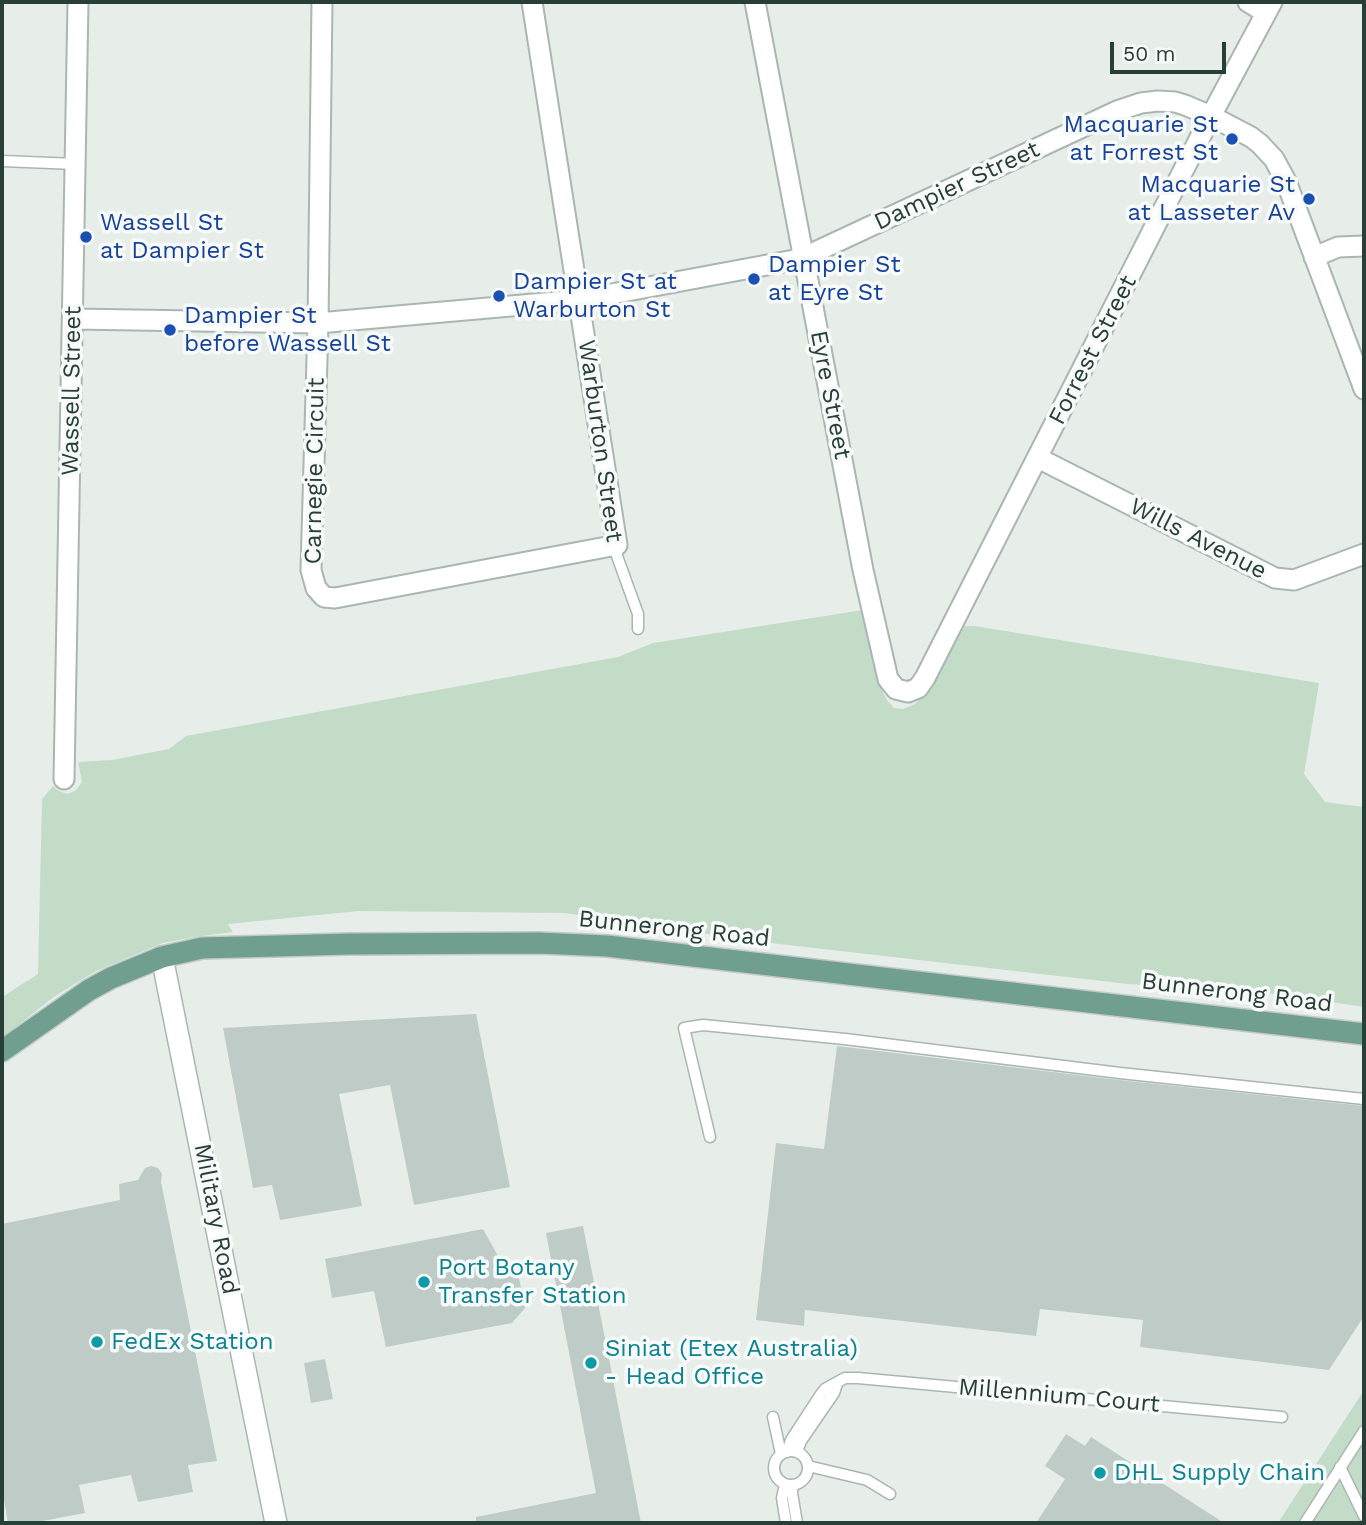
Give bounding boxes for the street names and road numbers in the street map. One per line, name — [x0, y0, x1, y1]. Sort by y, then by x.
street label: Dampier Street — [870, 135, 1044, 237]
street label: Forrest Street — [1043, 270, 1143, 430]
street label: Wassell Street — [56, 306, 88, 476]
street label: Eyre Street — [803, 328, 857, 462]
street label: Warburton Street — [572, 338, 628, 544]
street label: Carnegie Circuit — [299, 377, 331, 565]
street label: Wills Avenue — [1125, 492, 1271, 586]
street label: Bunnerong Road — [577, 905, 771, 953]
street label: Bunnerong Road — [1140, 967, 1334, 1019]
street label: Military Road — [187, 1141, 245, 1297]
street label: Millennium Court — [957, 1373, 1161, 1419]

